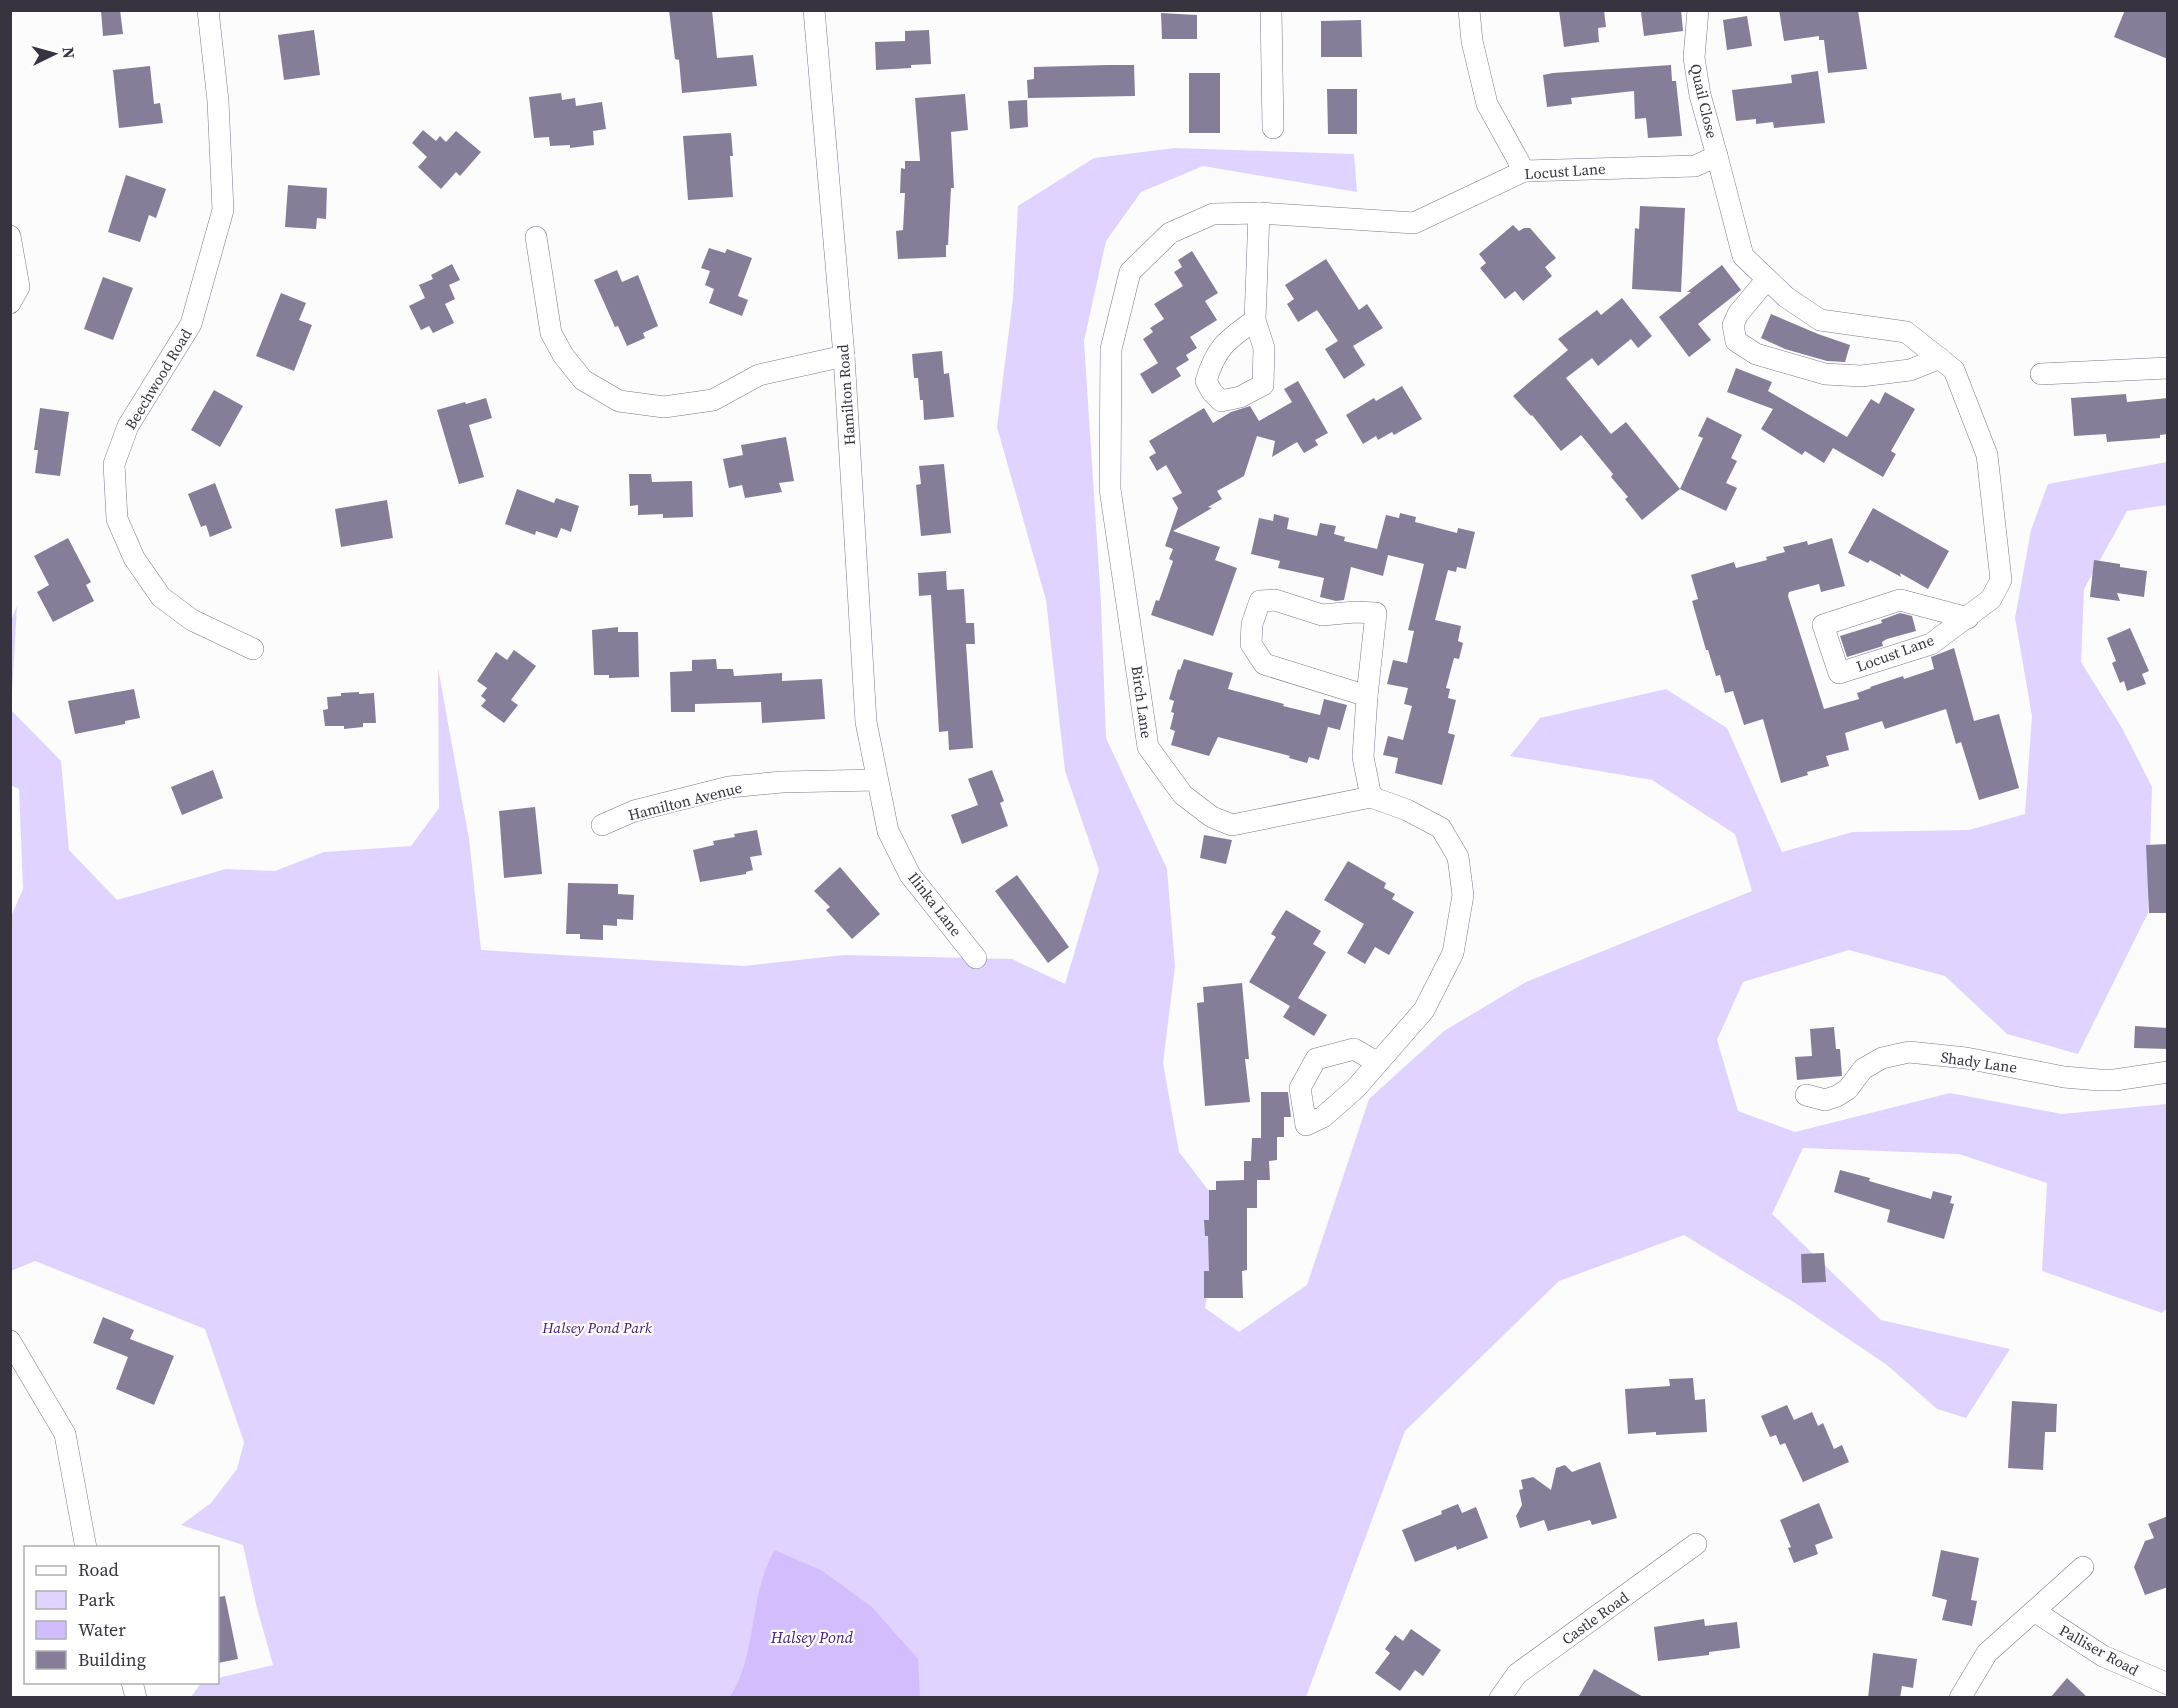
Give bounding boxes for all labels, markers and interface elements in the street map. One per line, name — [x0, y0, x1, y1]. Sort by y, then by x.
north arrow — [24, 24, 84, 84]
text: N — [57, 46, 80, 60]
street label: Quail Close — [1685, 62, 1723, 141]
street label: Locust Lane — [1524, 158, 1607, 184]
street label: Beechwood Road — [120, 324, 197, 433]
street label: Hamilton Road — [832, 343, 860, 446]
street label: Locust Lane — [1853, 629, 1937, 677]
street label: Birch Lane — [1127, 664, 1158, 740]
street label: Hamilton Avenue — [626, 777, 744, 825]
street label: Ilinka Lane — [903, 868, 967, 941]
street label: Shady Lane — [1939, 1046, 2019, 1078]
park label: Halsey Pond Park — [541, 1317, 653, 1338]
legend — [24, 1546, 219, 1684]
text: Road — [78, 1557, 119, 1582]
street label: Castle Road — [1557, 1586, 1633, 1649]
text: Park — [78, 1587, 115, 1612]
text: Water — [78, 1617, 126, 1642]
street label: Palliser Road — [2055, 1620, 2143, 1681]
water label: Halsey Pond — [770, 1626, 854, 1648]
text: Building — [78, 1647, 146, 1672]

